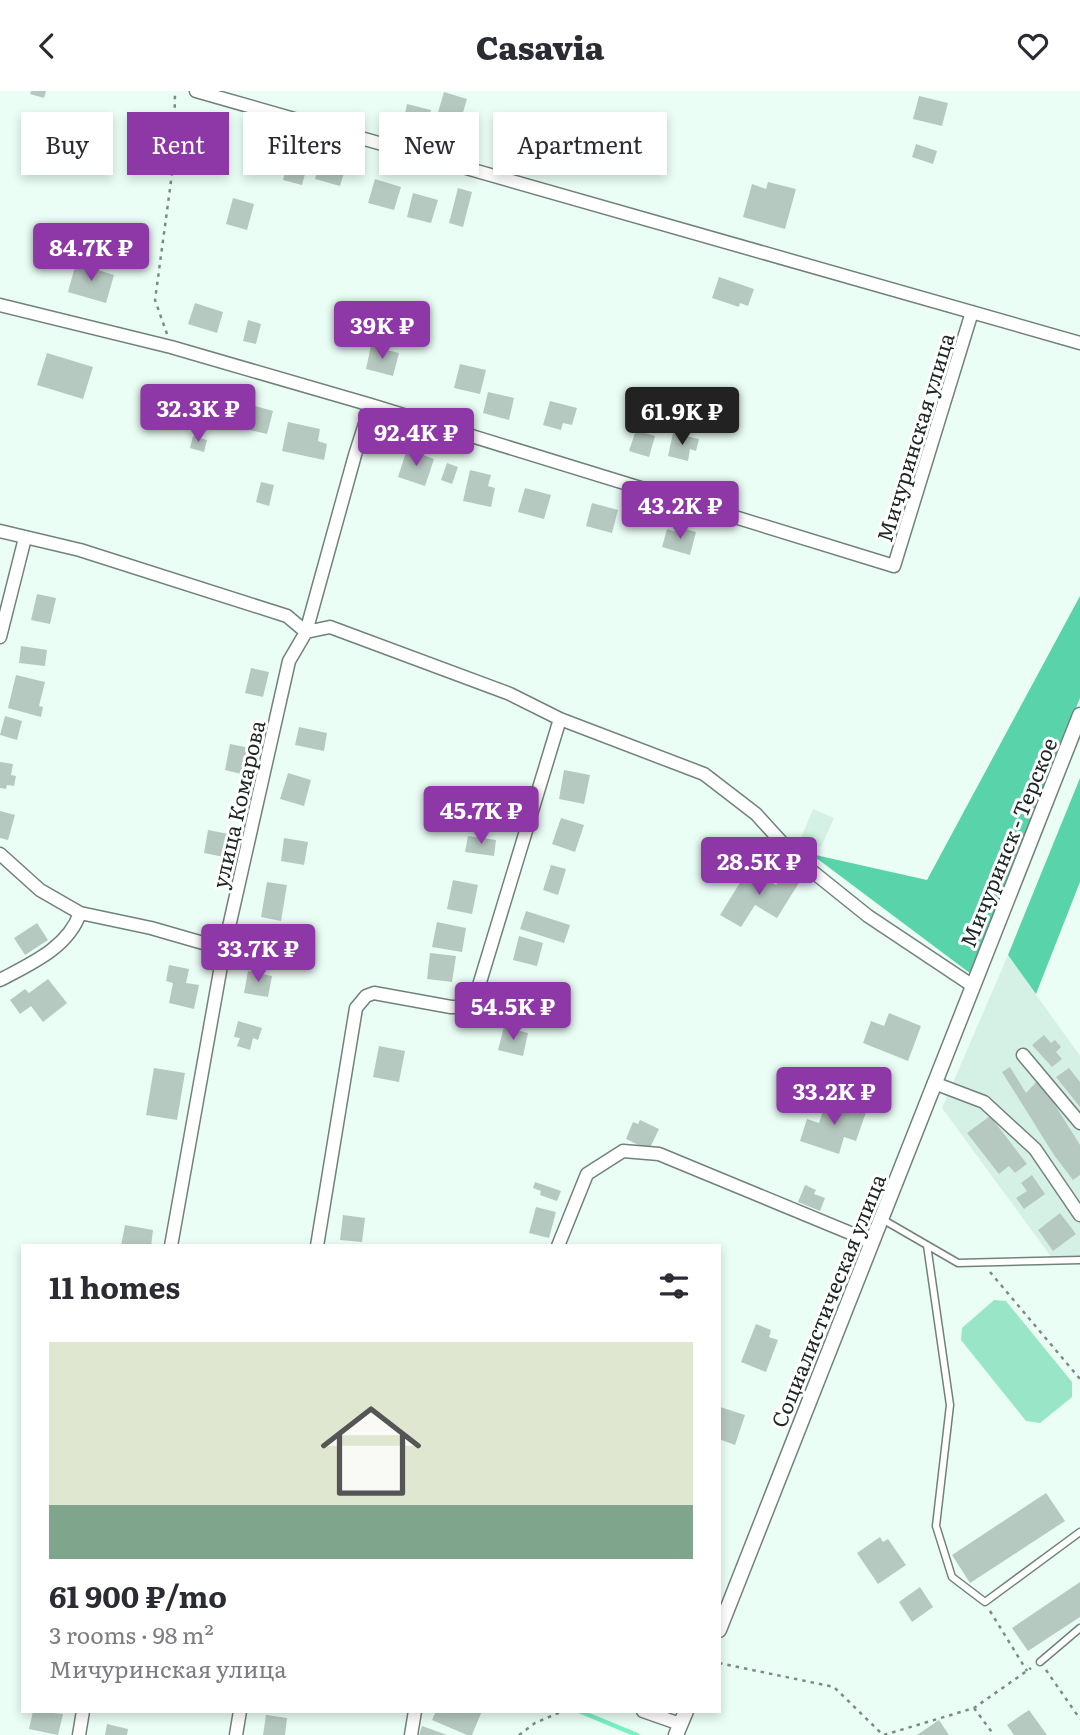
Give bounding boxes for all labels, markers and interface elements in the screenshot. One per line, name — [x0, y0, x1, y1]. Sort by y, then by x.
text: Casavia — [476, 22, 604, 70]
icon: back — [28, 27, 66, 65]
icon: heart — [1014, 27, 1052, 65]
chip: Buy — [21, 112, 113, 175]
chip: Rent — [127, 112, 229, 175]
chip: Filters — [243, 112, 365, 175]
chip: New — [379, 112, 479, 175]
chip: Apartment — [493, 112, 667, 175]
pin: 84.7K ₽ — [26, 223, 156, 283]
text: 84.7K ₽ — [49, 229, 133, 263]
pin: 39K ₽ — [333, 301, 431, 361]
text: 39K ₽ — [350, 307, 414, 341]
street label: Мичуринская улица — [867, 328, 961, 545]
pin: 32.3K ₽ — [133, 385, 263, 444]
pin: 61.9K ₽ — [617, 387, 747, 447]
text: 32.3K ₽ — [156, 390, 240, 424]
text: 61.9K ₽ — [641, 393, 723, 427]
pin: 92.4K ₽ — [351, 409, 481, 468]
text: 92.4K ₽ — [374, 414, 458, 448]
pin: 43.2K ₽ — [615, 482, 745, 541]
text: 43.2K ₽ — [638, 487, 722, 521]
street label: улица Комарова — [203, 716, 272, 891]
street label: Мичуринск - Терское — [951, 732, 1063, 952]
pin: 45.7K ₽ — [416, 787, 546, 846]
text: 45.7K ₽ — [440, 792, 522, 826]
pin: 28.5K ₽ — [694, 837, 824, 897]
text: 28.5K ₽ — [717, 843, 801, 877]
pin: 33.7K ₽ — [193, 925, 323, 984]
text: 33.7K ₽ — [217, 930, 299, 964]
pin: 54.5K ₽ — [448, 983, 578, 1042]
text: 54.5K ₽ — [471, 988, 555, 1022]
pin: 33.2K ₽ — [769, 1067, 899, 1127]
text: 33.2K ₽ — [792, 1073, 876, 1107]
street label: Социалистическая улица — [762, 1168, 892, 1431]
text: 11 homes — [49, 1264, 180, 1308]
icon: filters — [655, 1267, 693, 1305]
icon: home — [308, 1388, 434, 1514]
text: 61 900 ₽/mo — [49, 1573, 227, 1617]
text: 3 rooms · 98 m² — [49, 1617, 214, 1651]
text: Мичуринская улица — [49, 1651, 287, 1685]

